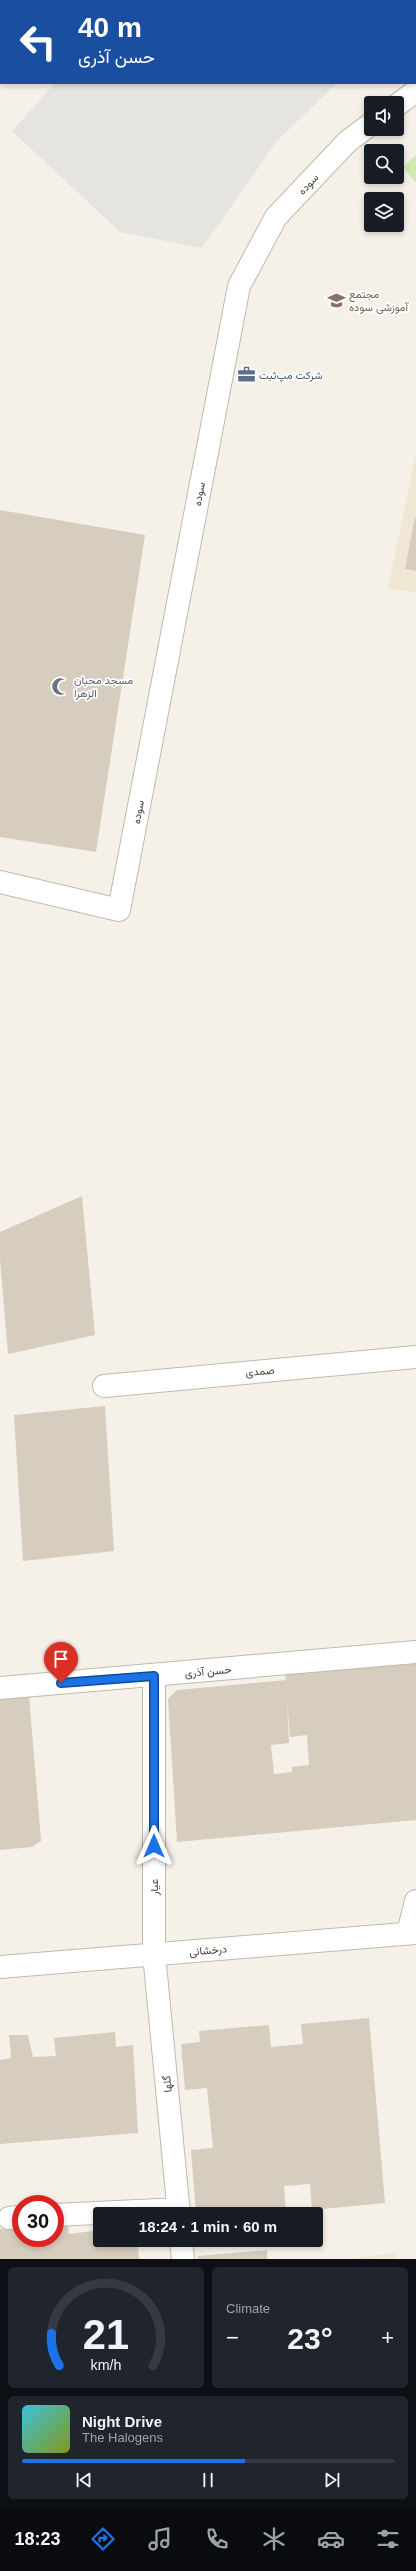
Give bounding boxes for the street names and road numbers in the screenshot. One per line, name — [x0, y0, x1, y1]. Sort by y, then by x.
street label: سوده — [295, 171, 322, 198]
street label: سوده — [191, 481, 208, 507]
street label: سوده — [130, 799, 147, 825]
street label: صمدی — [245, 1364, 275, 1379]
street label: حسن آذری — [184, 1663, 232, 1680]
street label: عیار — [148, 1879, 161, 1896]
street label: درخشانی — [189, 1942, 228, 1959]
street label: گلها — [160, 2075, 175, 2093]

